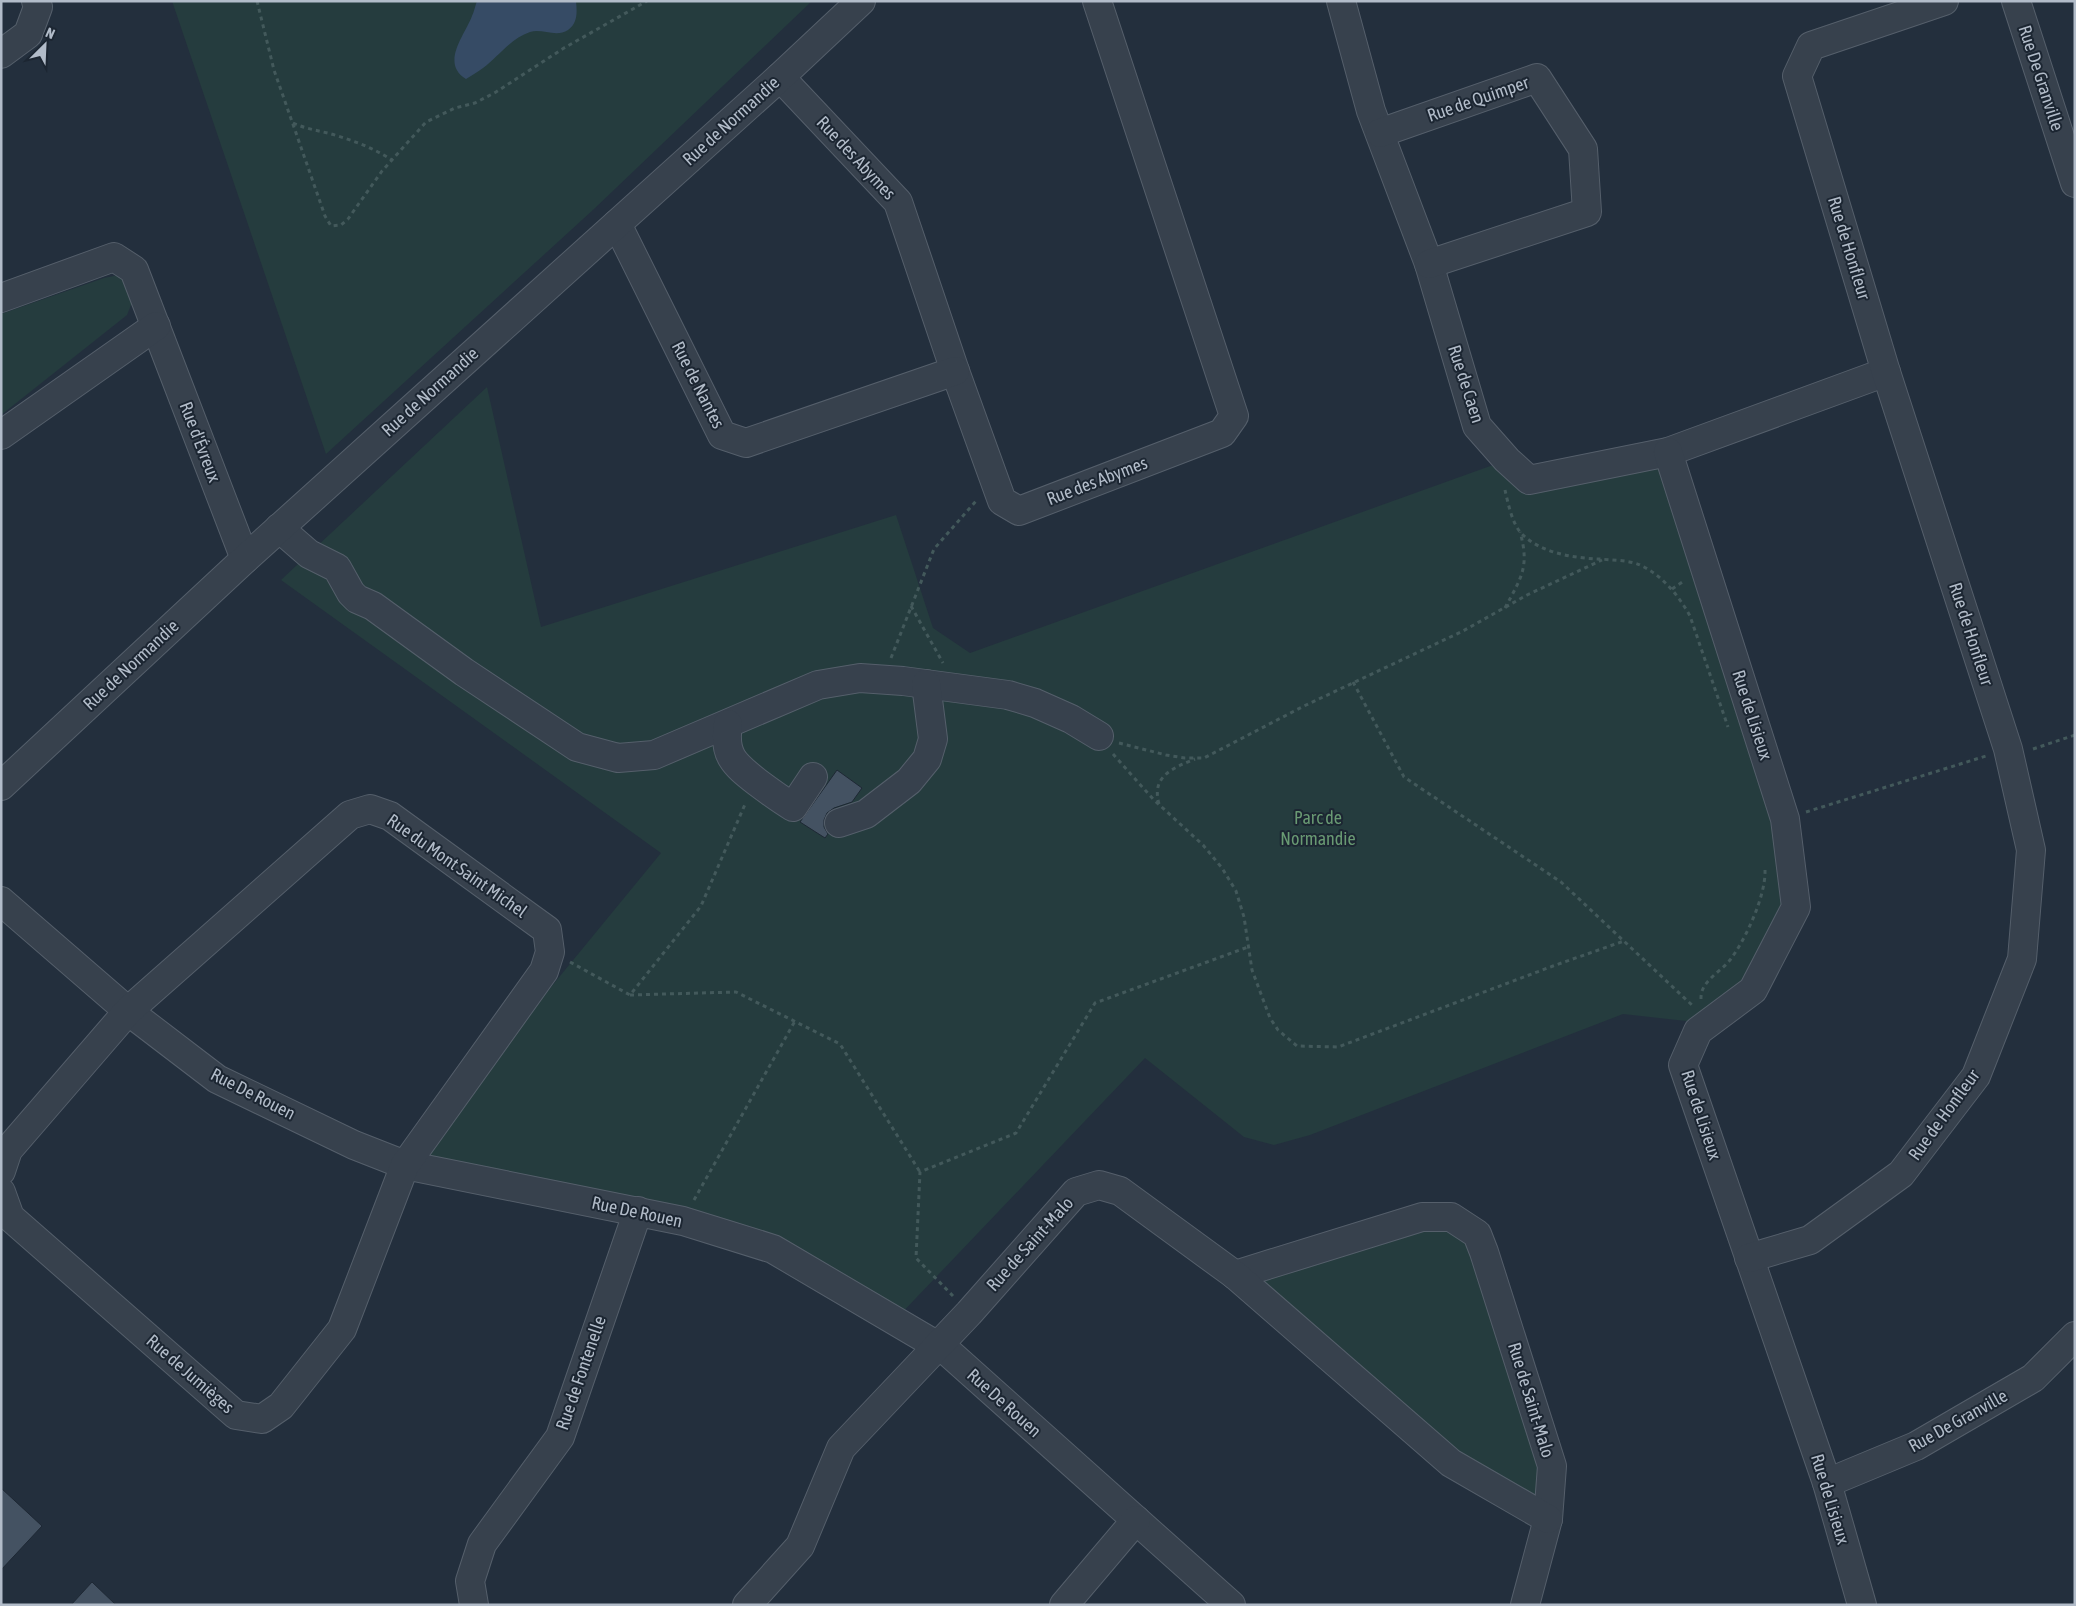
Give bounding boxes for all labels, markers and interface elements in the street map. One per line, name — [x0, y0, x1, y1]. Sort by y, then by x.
north arrow — [20, 20, 70, 70]
street label: Rue De Granville — [2015, 22, 2068, 133]
text: N — [43, 24, 57, 42]
street label: Rue de Quimper — [1424, 71, 1532, 126]
street label: Rue de Normandie — [678, 72, 783, 170]
street label: Rue des Abymes — [813, 112, 900, 204]
street label: Rue de Honfleur — [1824, 194, 1875, 303]
street label: Rue de Nantes — [668, 338, 729, 432]
street label: Rue de Caen — [1444, 342, 1489, 426]
street label: Rue de Normandie — [377, 343, 482, 441]
street label: Rue d'Évreux — [176, 399, 225, 485]
street label: Rue des Abymes — [1044, 452, 1150, 509]
street label: Rue de Honfleur — [1945, 580, 1998, 689]
street label: Rue de Normandie — [79, 615, 183, 714]
street label: Rue de Lisieux — [1728, 667, 1777, 762]
park label: Parc de Normandie — [1280, 807, 1356, 849]
street label: Rue du Mont Saint Michel — [383, 809, 531, 922]
street label: Rue De Rouen — [207, 1063, 299, 1124]
street label: Rue de Honfleur — [1904, 1065, 1984, 1164]
street label: Rue de Lisieux — [1677, 1067, 1726, 1162]
street label: Rue De Rouen — [590, 1192, 684, 1231]
street label: Rue de Saint-Malo — [982, 1192, 1077, 1295]
street label: Rue de Fontenelle — [551, 1313, 610, 1433]
street label: Rue de Jumièges — [142, 1330, 238, 1417]
street label: Rue de Saint-Malo — [1504, 1340, 1559, 1460]
street label: Rue De Rouen — [963, 1364, 1046, 1441]
street label: Rue De Granville — [1905, 1385, 2011, 1456]
street label: Rue de Lisieux — [1807, 1451, 1854, 1547]

